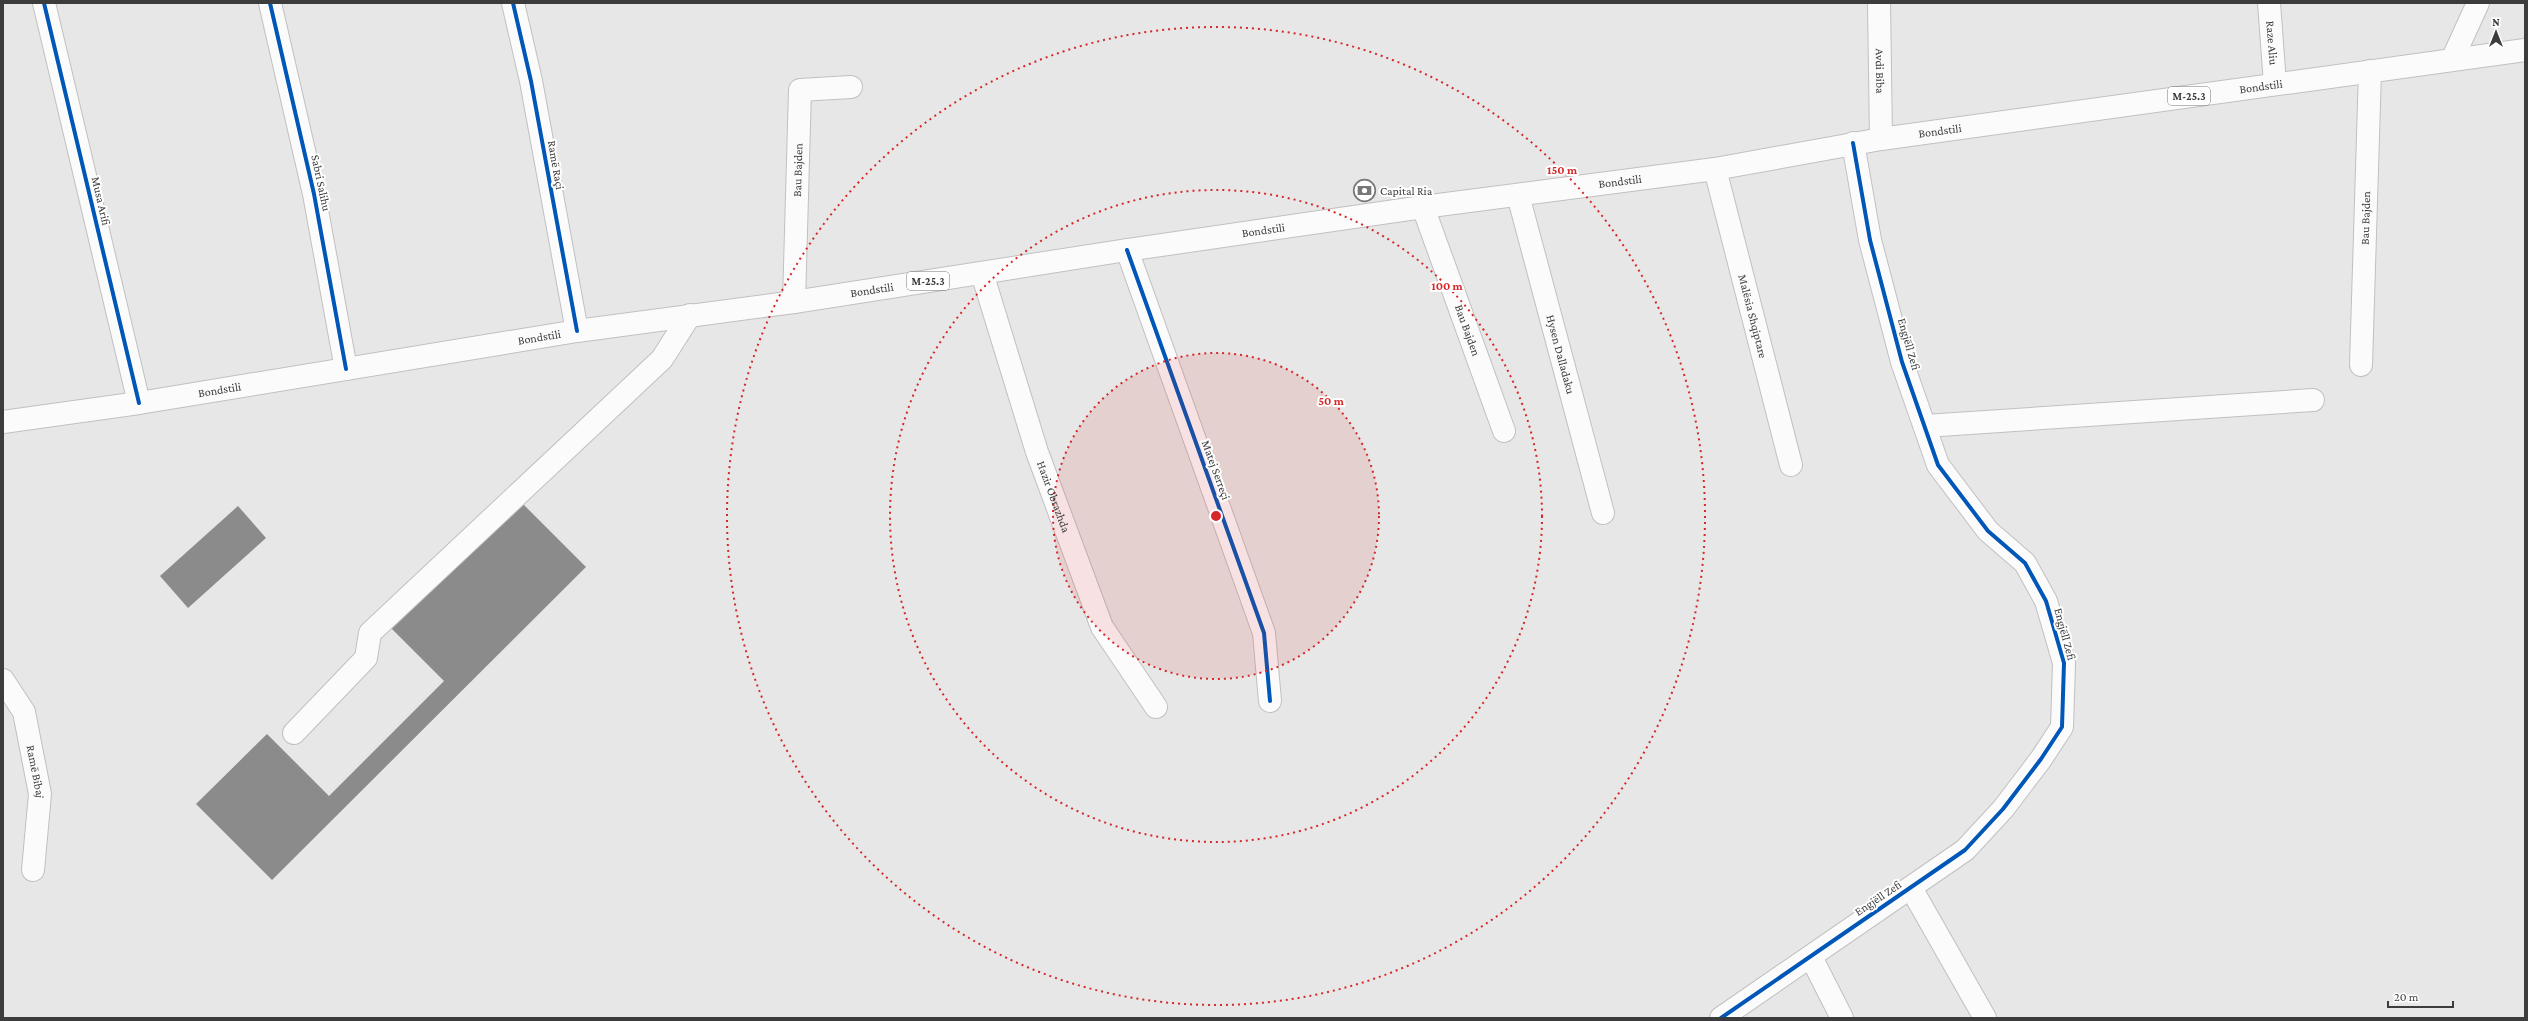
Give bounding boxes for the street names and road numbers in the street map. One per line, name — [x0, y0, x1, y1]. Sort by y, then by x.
street label: Raze Aliu — [2263, 20, 2281, 66]
street label: Avdi Biba — [1873, 48, 1887, 94]
street label: Bondstili — [2238, 77, 2283, 96]
road number: M-25.3 — [2168, 87, 2210, 105]
street label: Bondstili — [1918, 121, 1962, 141]
street label: Ramë Raçi — [545, 139, 567, 191]
street label: Bau Bajden — [790, 142, 806, 197]
street label: Sabri Salihu — [308, 154, 334, 213]
street label: Bondstili — [1598, 172, 1643, 191]
street label: Musa Arifi — [89, 175, 114, 227]
street label: Bau Bajden — [2358, 190, 2373, 245]
street label: Bondstili — [1241, 220, 1286, 240]
road number: M-25.3 — [907, 272, 949, 290]
street label: Malësia Shqiptare — [1735, 273, 1770, 360]
street label: Bondstili — [849, 280, 894, 300]
street label: Bau Bajden — [1452, 302, 1483, 358]
street label: Hysen Dalladaku — [1543, 313, 1578, 396]
street label: Engjëll Zefi — [1895, 316, 1923, 372]
street label: Bondstili — [517, 327, 562, 348]
street label: Bondstili — [197, 379, 242, 400]
street label: Matej Serreçi — [1199, 438, 1233, 502]
street label: Hazir Obrazhda — [1034, 459, 1073, 535]
street label: Engjëll Zefi — [2051, 606, 2079, 662]
street label: Ramë Bibaj — [24, 744, 47, 799]
street label: Engjëll Zefi — [1852, 877, 1905, 919]

